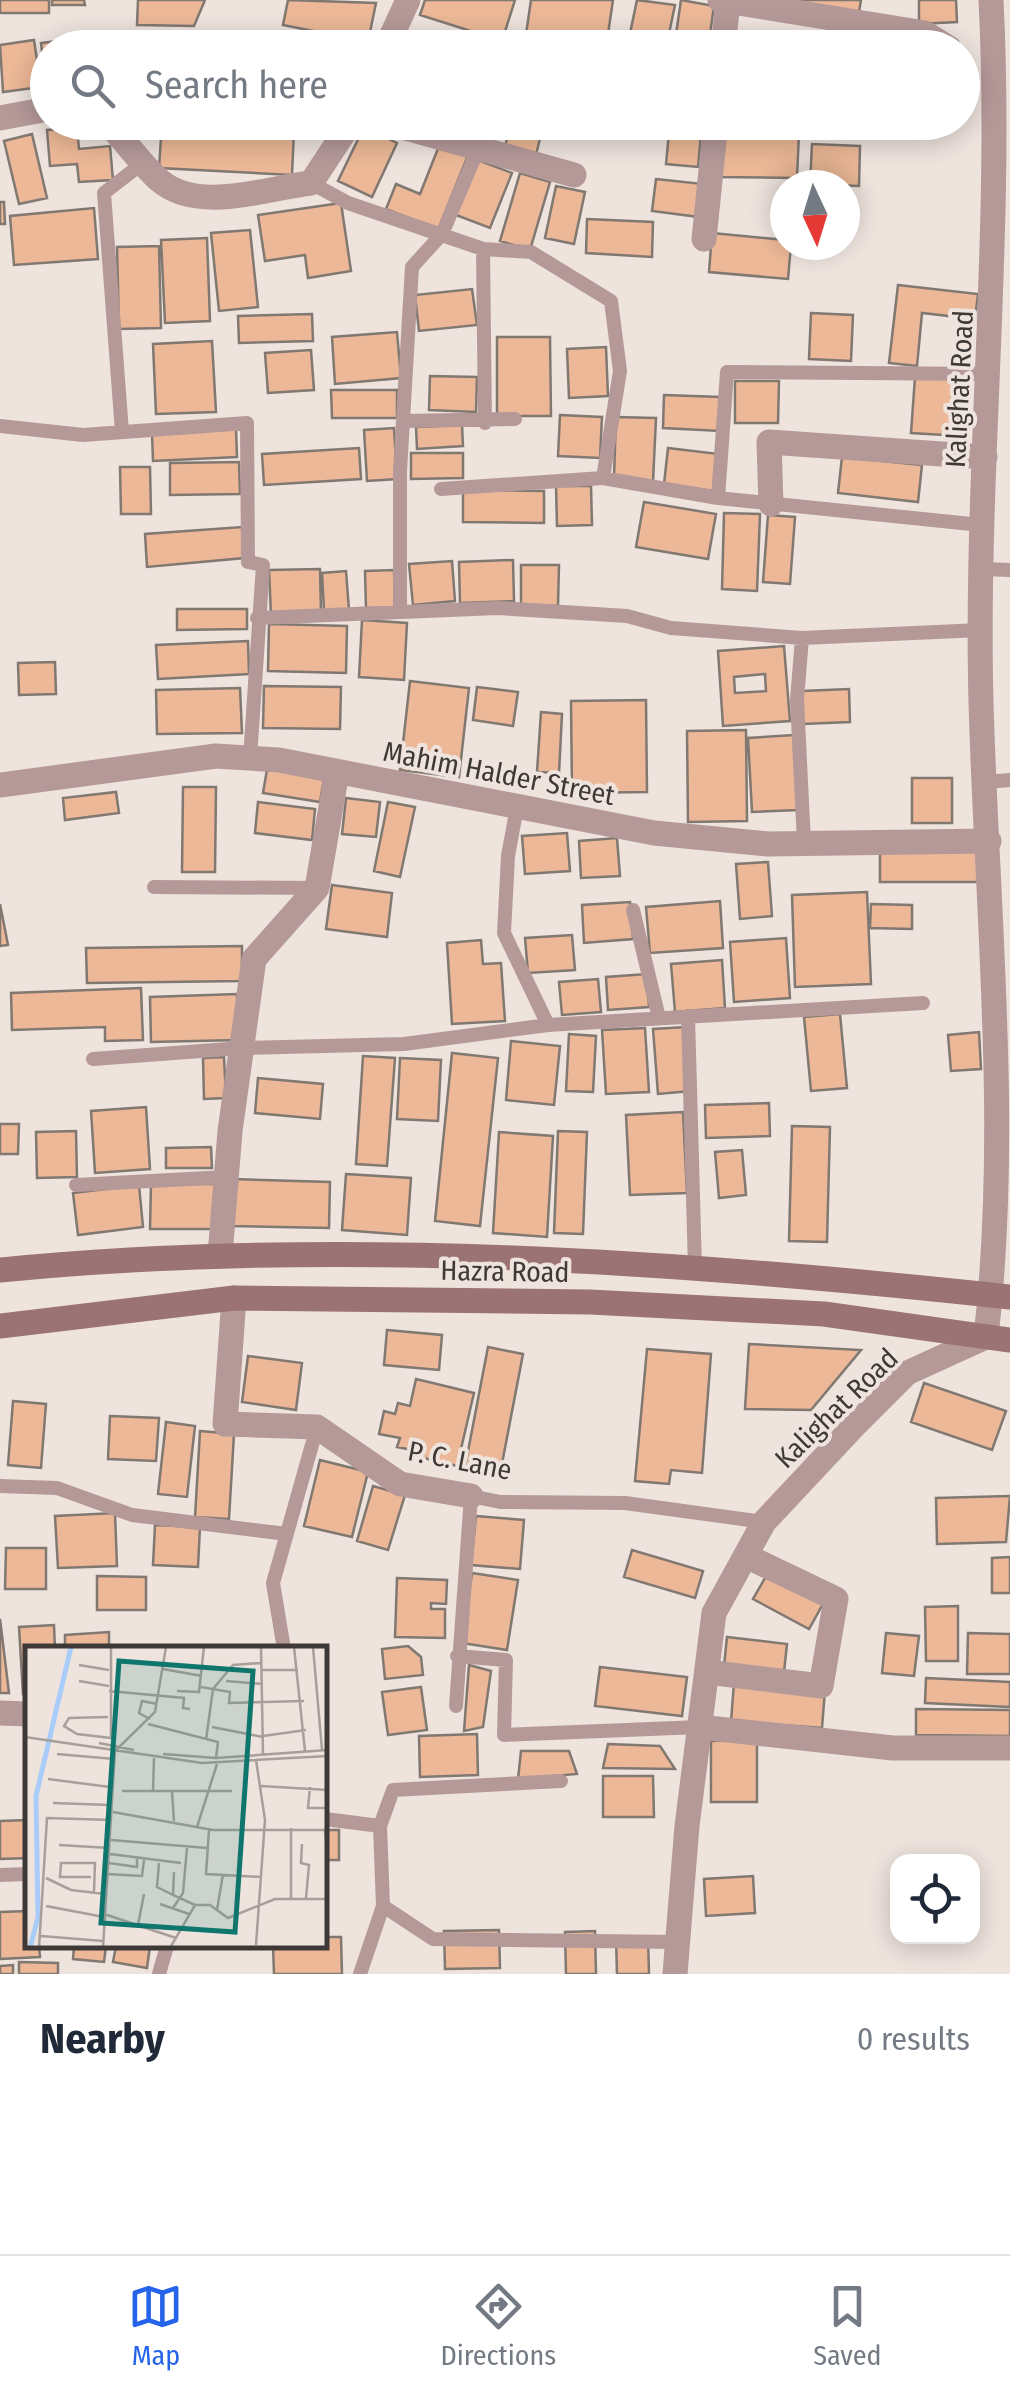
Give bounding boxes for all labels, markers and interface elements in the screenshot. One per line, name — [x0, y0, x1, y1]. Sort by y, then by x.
search box — [30, 30, 980, 140]
icon: search — [65, 58, 120, 113]
text: Search here — [145, 62, 328, 108]
north arrow — [770, 170, 860, 260]
street label: Kalighat Road — [939, 309, 980, 469]
street label: Mahim Halder Street — [380, 735, 618, 812]
street label: Hazra Road — [440, 1254, 570, 1289]
street label: Kalighat Road — [768, 1342, 905, 1475]
street label: P. C. Lane — [405, 1434, 515, 1487]
inset map — [25, 1646, 328, 1949]
map controls — [890, 1854, 980, 1944]
button: locate — [890, 1854, 980, 1944]
text: Nearby — [40, 2014, 165, 2064]
text: 0 results — [857, 2020, 970, 2058]
tab: Map — [128, 2279, 183, 2372]
tab: Directions — [440, 2279, 556, 2372]
tab: Saved — [813, 2279, 882, 2372]

